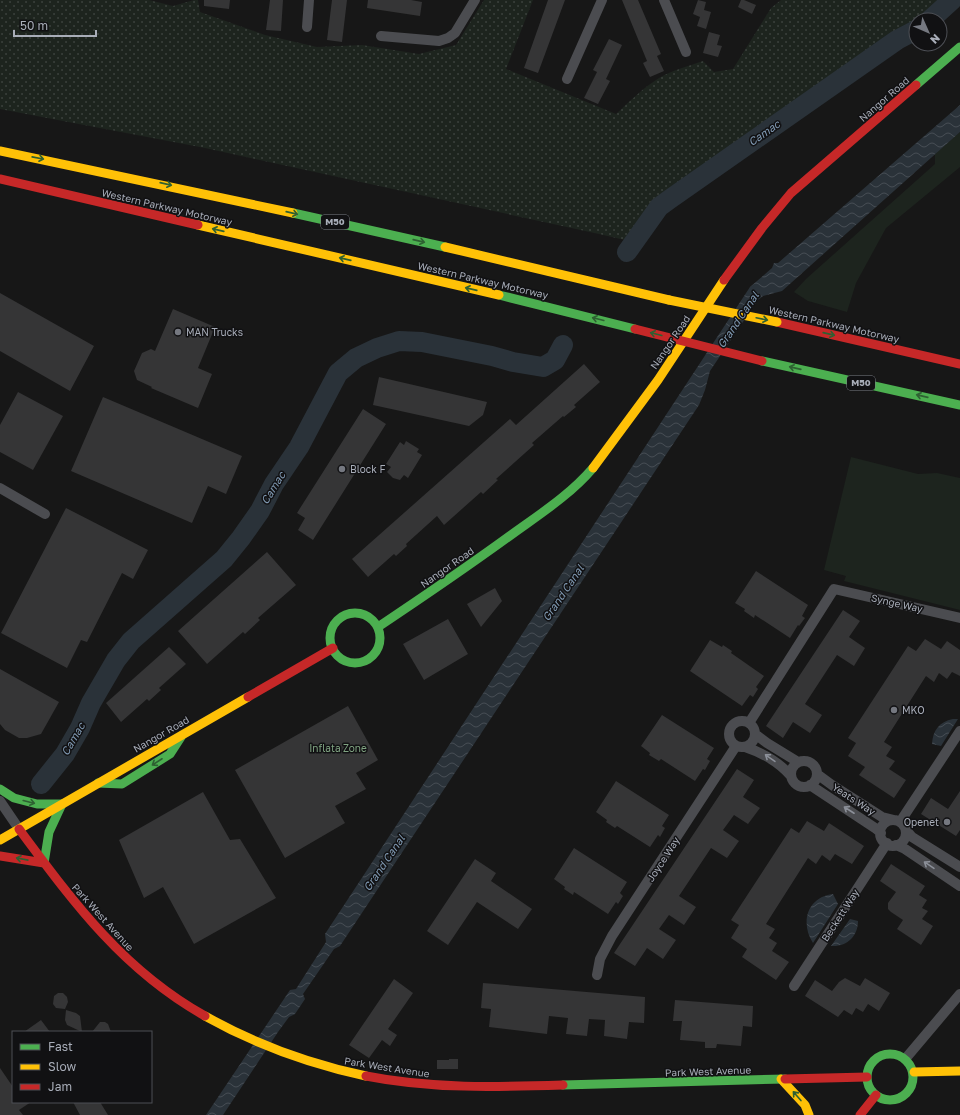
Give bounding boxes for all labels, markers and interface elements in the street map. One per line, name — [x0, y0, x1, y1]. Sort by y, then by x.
scale bar — [14, 12, 96, 38]
north arrow — [908, 12, 948, 52]
text: 50 m — [20, 18, 48, 33]
text: N — [928, 32, 943, 47]
street label: Nangor Road — [856, 74, 912, 124]
water label: Camac — [745, 116, 783, 148]
one-way arrow — [31, 155, 44, 163]
one-way arrow — [159, 181, 172, 189]
street label: Western Parkway Motorway — [101, 186, 234, 228]
one-way arrow — [286, 209, 299, 217]
road number: M50 — [321, 215, 349, 229]
one-way arrow — [212, 225, 225, 233]
one-way arrow — [412, 238, 425, 246]
one-way arrow — [338, 255, 351, 263]
street label: Western Parkway Motorway — [417, 259, 550, 301]
one-way arrow — [465, 284, 478, 292]
water label: Grand Canal — [714, 289, 761, 350]
street label: Western Parkway Motorway — [768, 303, 901, 345]
street label: Nangor Road — [648, 313, 692, 371]
one-way arrow — [591, 315, 604, 322]
one-way arrow — [755, 315, 768, 323]
place label: MAN Trucks — [186, 326, 243, 338]
marker: MAN Trucks — [173, 327, 183, 337]
one-way arrow — [650, 330, 663, 337]
one-way arrow — [822, 331, 835, 339]
one-way arrow — [789, 364, 802, 372]
road number: M50 — [847, 376, 875, 390]
one-way arrow — [916, 392, 929, 400]
place label: Block F — [350, 463, 385, 475]
marker: Block F — [337, 464, 347, 474]
water label: Camac — [258, 468, 288, 506]
street label: Nangor Road — [418, 544, 476, 590]
water label: Grand Canal — [539, 562, 586, 623]
street label: Synge Way — [870, 591, 924, 615]
place label: MKO — [902, 704, 925, 716]
marker: MKO — [889, 705, 899, 715]
street label: Nangor Road — [131, 713, 191, 755]
water label: Camac — [58, 719, 88, 757]
park label: Inflata Zone — [309, 742, 367, 754]
one-way arrow — [765, 754, 776, 762]
one-way arrow — [151, 758, 163, 766]
street label: Yeats Way — [830, 781, 878, 818]
one-way arrow — [23, 798, 36, 806]
one-way arrow — [843, 806, 855, 814]
place label: Openet — [904, 816, 939, 828]
marker: Openet — [942, 817, 952, 827]
water label: Grand Canal — [360, 832, 407, 893]
street label: Joyce Way — [644, 834, 682, 884]
one-way arrow — [16, 855, 29, 863]
one-way arrow — [923, 861, 934, 869]
street label: Park West Avenue — [70, 881, 136, 953]
street label: Beckett Way — [819, 886, 862, 943]
legend — [12, 1031, 152, 1103]
text: Fast — [48, 1039, 73, 1054]
street label: Park West Avenue — [343, 1054, 431, 1080]
text: Slow — [48, 1059, 76, 1074]
street label: Park West Avenue — [665, 1063, 752, 1079]
text: Jam — [48, 1079, 72, 1094]
one-way arrow — [792, 1091, 802, 1101]

